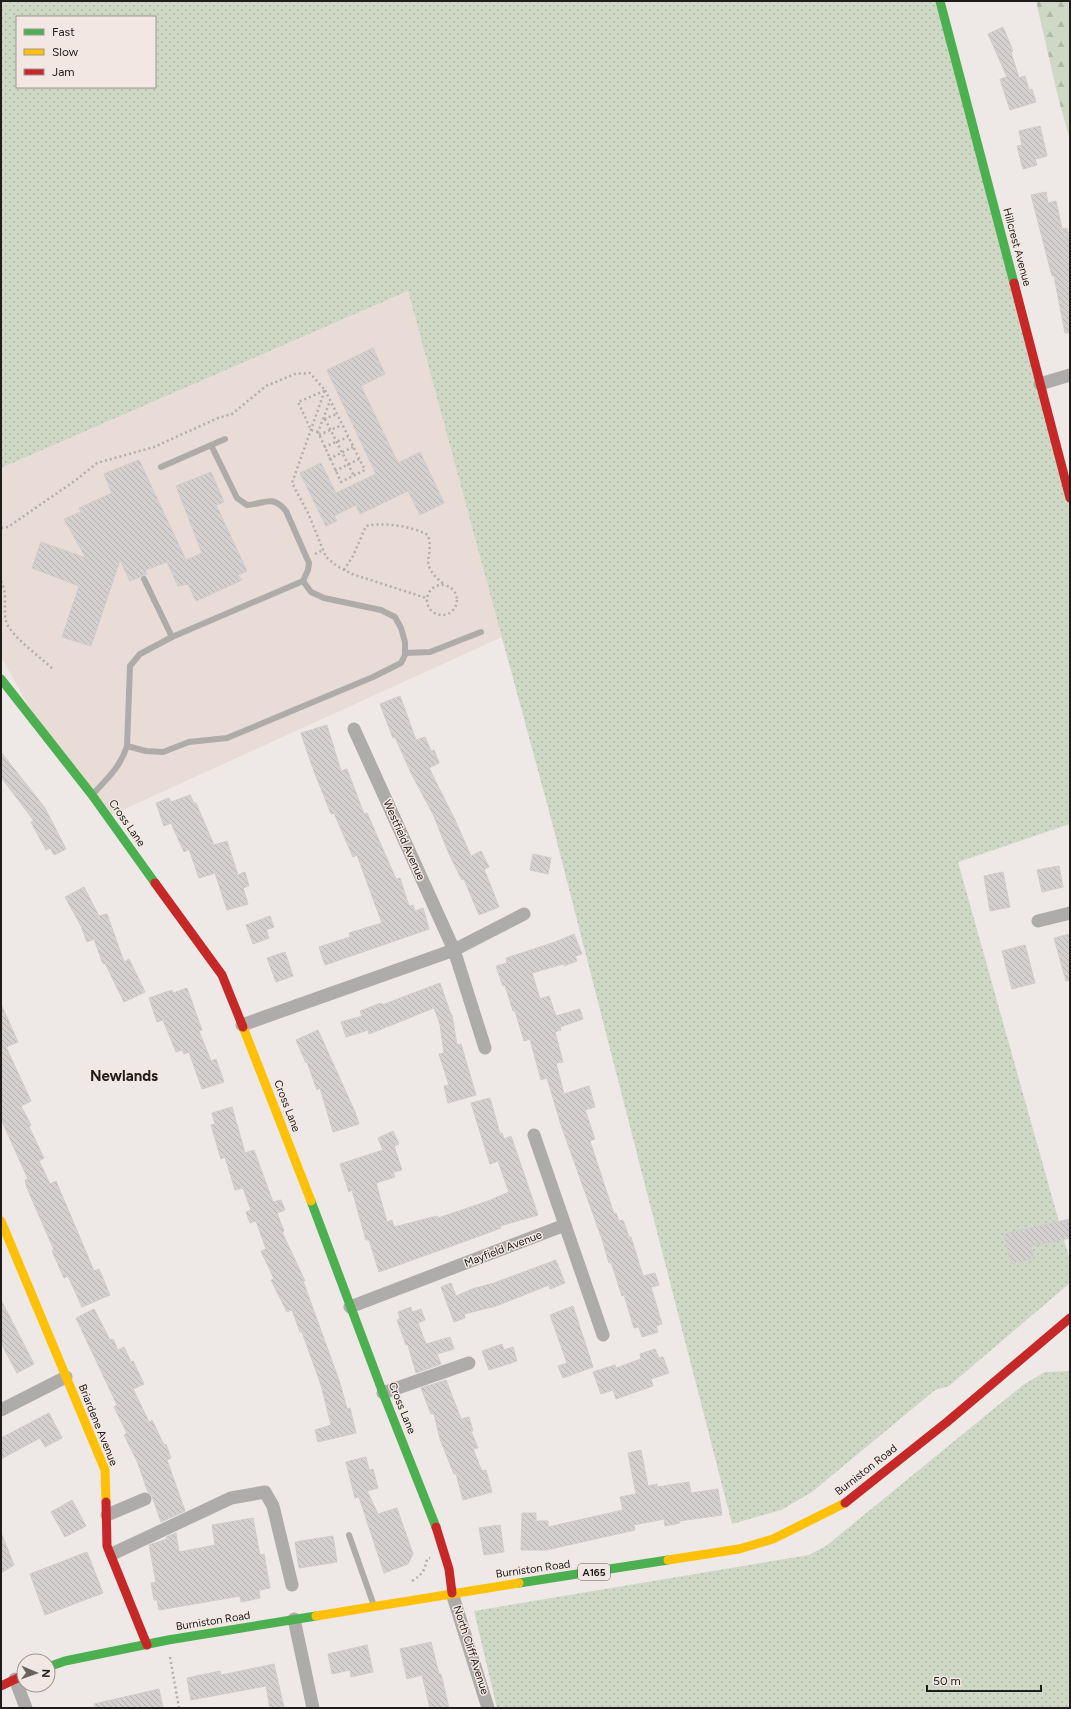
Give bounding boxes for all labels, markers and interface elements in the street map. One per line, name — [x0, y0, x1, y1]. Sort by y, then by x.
legend — [16, 16, 156, 88]
text: Fast — [52, 25, 75, 39]
text: Slow — [52, 45, 79, 59]
text: Jam — [52, 65, 75, 79]
street label: Hillcrest Avenue — [1000, 206, 1034, 288]
street label: Cross Lane — [106, 797, 148, 849]
street label: Westfield Avenue — [380, 798, 428, 882]
district label: Newlands — [90, 1067, 158, 1085]
street label: Cross Lane — [271, 1078, 303, 1134]
street label: Mayfield Avenue — [462, 1228, 544, 1270]
street label: Cross Lane — [386, 1380, 418, 1436]
street label: Briardene Avenue — [76, 1382, 120, 1468]
street label: Burniston Road — [832, 1442, 900, 1498]
street label: Burniston Road — [495, 1557, 571, 1581]
road number: A165 — [578, 1564, 610, 1580]
street label: North Cliff Avenue — [451, 1604, 491, 1696]
street label: Burniston Road — [175, 1609, 251, 1633]
north arrow — [16, 1653, 56, 1693]
scale bar — [927, 1667, 1041, 1693]
text: N — [39, 1669, 52, 1678]
text: 50 m — [933, 1674, 961, 1688]

